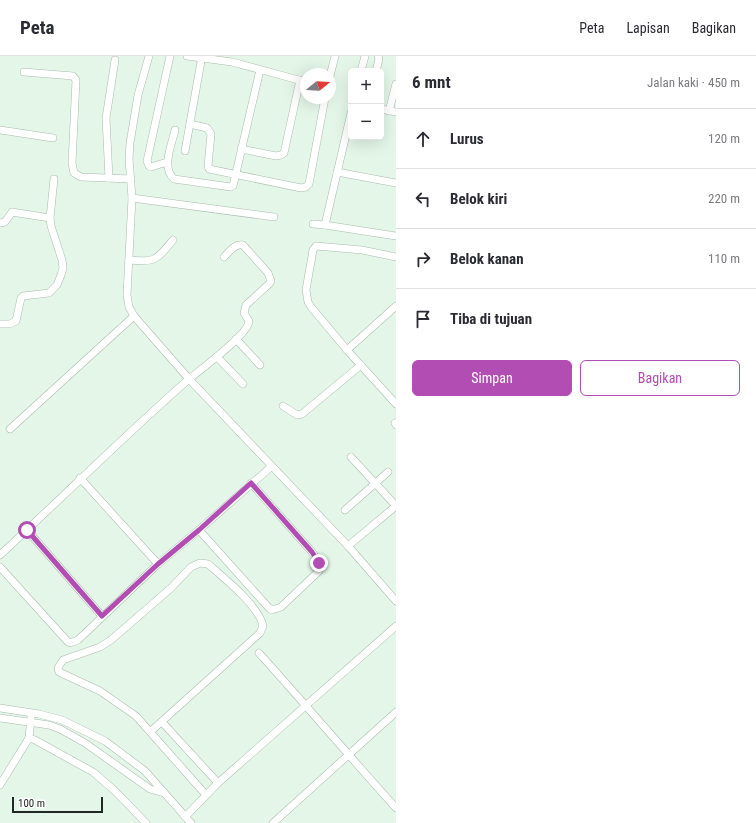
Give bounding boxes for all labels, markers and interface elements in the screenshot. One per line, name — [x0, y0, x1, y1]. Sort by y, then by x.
text: Peta — [20, 16, 55, 39]
text: Peta — [579, 20, 604, 36]
text: Lapisan — [626, 20, 670, 36]
text: Bagikan — [692, 20, 736, 36]
north arrow — [300, 68, 336, 104]
map controls — [348, 68, 384, 140]
button: + — [348, 68, 384, 104]
text: 6 mnt — [412, 72, 451, 92]
text: Jalan kaki · 450 m — [647, 75, 740, 90]
button: − — [348, 104, 384, 140]
icon: ahead — [412, 128, 434, 150]
text: Lurus — [450, 130, 484, 148]
text: 120 m — [708, 131, 740, 146]
icon: left — [412, 188, 434, 210]
text: Belok kiri — [450, 190, 507, 208]
text: 220 m — [708, 191, 740, 206]
icon: right — [412, 248, 434, 270]
text: Belok kanan — [450, 250, 524, 268]
text: 110 m — [708, 251, 740, 266]
icon: arrive — [412, 308, 434, 330]
text: Tiba di tujuan — [450, 310, 532, 328]
button: Simpan — [412, 360, 572, 396]
button: Bagikan — [580, 360, 740, 396]
route start — [18, 521, 36, 539]
route end — [310, 554, 328, 572]
scale bar — [12, 795, 103, 814]
text: 100 m — [18, 797, 45, 810]

